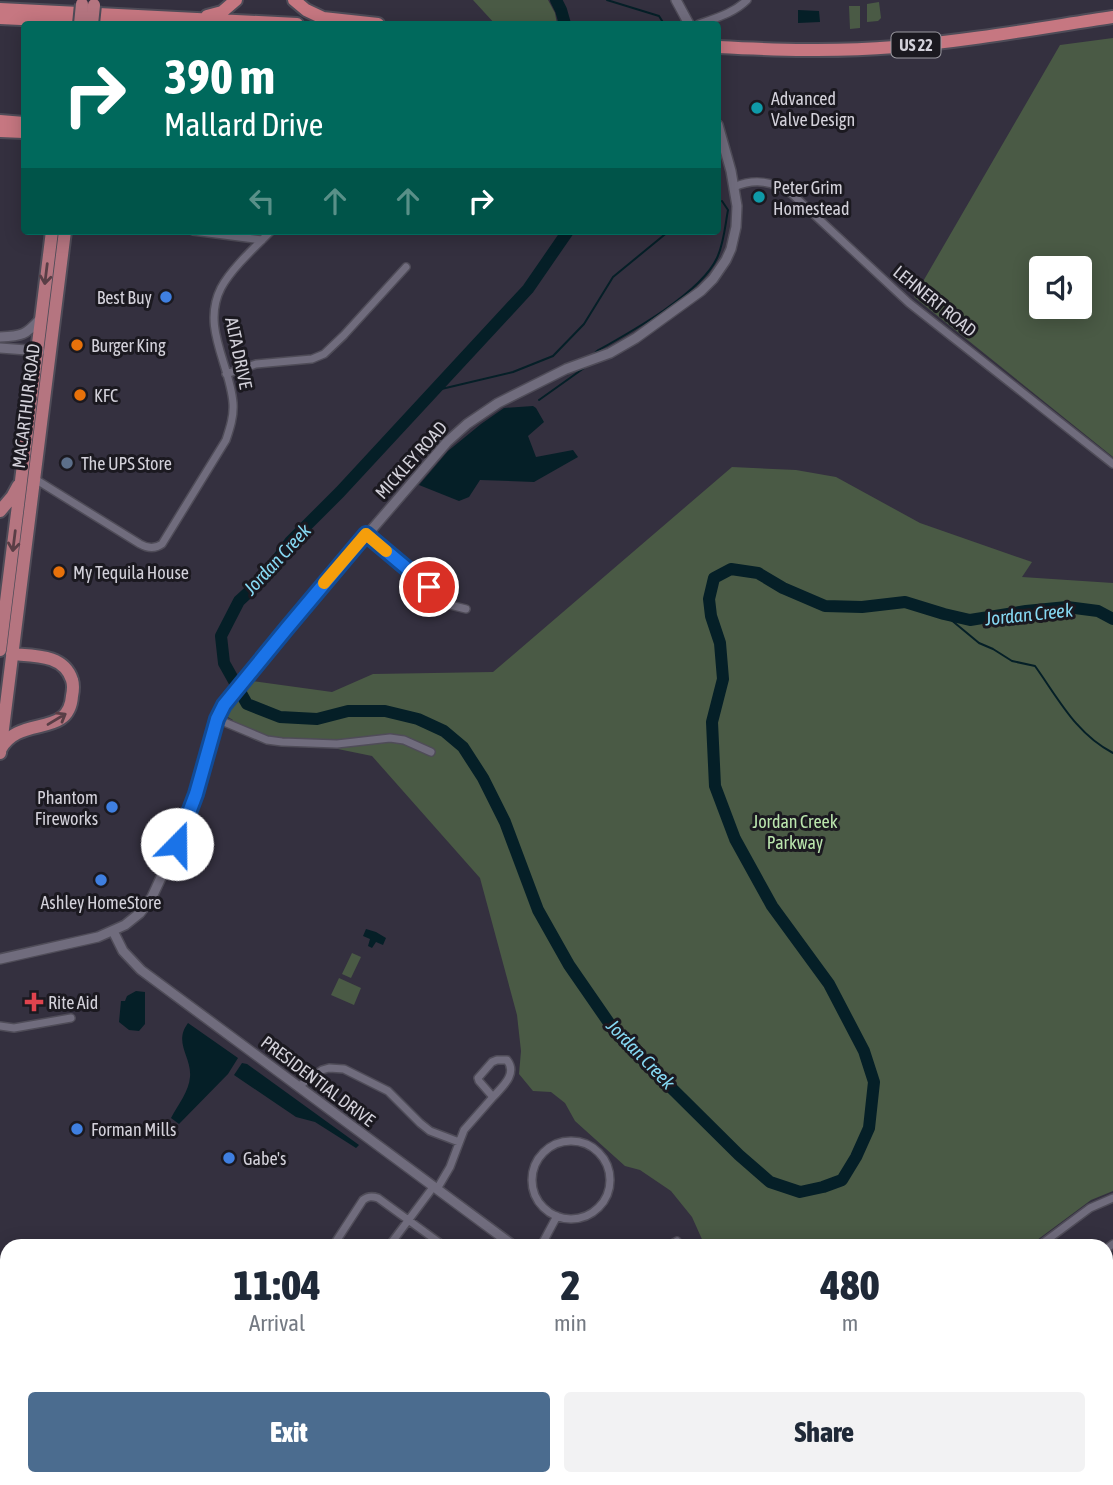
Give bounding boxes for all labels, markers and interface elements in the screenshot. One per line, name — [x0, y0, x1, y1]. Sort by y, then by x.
road number: US 22 — [892, 32, 940, 58]
text: 390 m — [164, 48, 275, 104]
icon: right — [49, 49, 140, 140]
place label: Advanced Valve Design — [771, 88, 855, 130]
marker: Advanced Valve Design — [749, 100, 765, 116]
text: Mallard Drive — [164, 106, 323, 143]
place label: Peter Grim Homestead — [773, 177, 849, 219]
icon: left — [243, 182, 281, 220]
icon: ahead — [316, 182, 354, 220]
icon: ahead — [389, 182, 427, 220]
icon: right — [462, 182, 500, 220]
marker: Peter Grim Homestead — [751, 189, 767, 205]
map controls — [1029, 256, 1092, 319]
button: sound — [1029, 256, 1092, 319]
street label: LEHNERT ROAD — [889, 261, 981, 341]
one-way arrow — [40, 262, 53, 285]
place label: Best Buy — [97, 287, 152, 308]
marker: Best Buy — [158, 289, 174, 305]
street label: ALTA DRIVE — [221, 315, 257, 391]
place label: Burger King — [91, 335, 166, 356]
marker: Burger King — [69, 337, 85, 353]
street label: MACARTHUR ROAD — [8, 342, 44, 470]
place label: KFC — [94, 385, 118, 406]
marker: KFC — [72, 387, 88, 403]
street label: MICKLEY ROAD — [371, 417, 451, 503]
place label: The UPS Store — [81, 453, 172, 474]
marker: The UPS Store — [59, 455, 75, 471]
water label: Jordan Creek — [238, 519, 316, 600]
one-way arrow — [8, 529, 21, 551]
pin — [399, 557, 459, 617]
place label: My Tequila House — [73, 562, 189, 583]
marker: My Tequila House — [51, 564, 67, 580]
icon: arrive — [410, 568, 448, 606]
water label: Jordan Creek — [983, 598, 1075, 630]
one-way arrow — [47, 712, 67, 726]
place label: Phantom Fireworks — [35, 787, 98, 829]
marker: Phantom Fireworks — [104, 799, 120, 815]
position arrow — [140, 807, 214, 881]
park label: Jordan Creek Parkway — [752, 811, 838, 853]
marker: Ashley HomeStore — [93, 872, 109, 888]
place label: Ashley HomeStore — [41, 892, 161, 913]
place label: Rite Aid — [48, 992, 98, 1013]
marker: Rite Aid — [26, 994, 42, 1010]
water label: Jordan Creek — [602, 1014, 680, 1094]
street label: PRESIDENTIAL DRIVE — [257, 1031, 379, 1131]
place label: Forman Mills — [91, 1119, 176, 1140]
marker: Forman Mills — [69, 1121, 85, 1137]
place label: Gabe's — [243, 1148, 286, 1169]
marker: Gabe's — [221, 1150, 237, 1166]
text: 11:04 — [233, 1261, 321, 1309]
text: 2 — [561, 1261, 580, 1309]
text: 480 — [820, 1261, 880, 1309]
text: Arrival — [249, 1310, 305, 1336]
text: min — [554, 1310, 587, 1336]
text: m — [842, 1310, 858, 1336]
button: Exit — [28, 1392, 550, 1472]
button: Share — [564, 1392, 1085, 1472]

